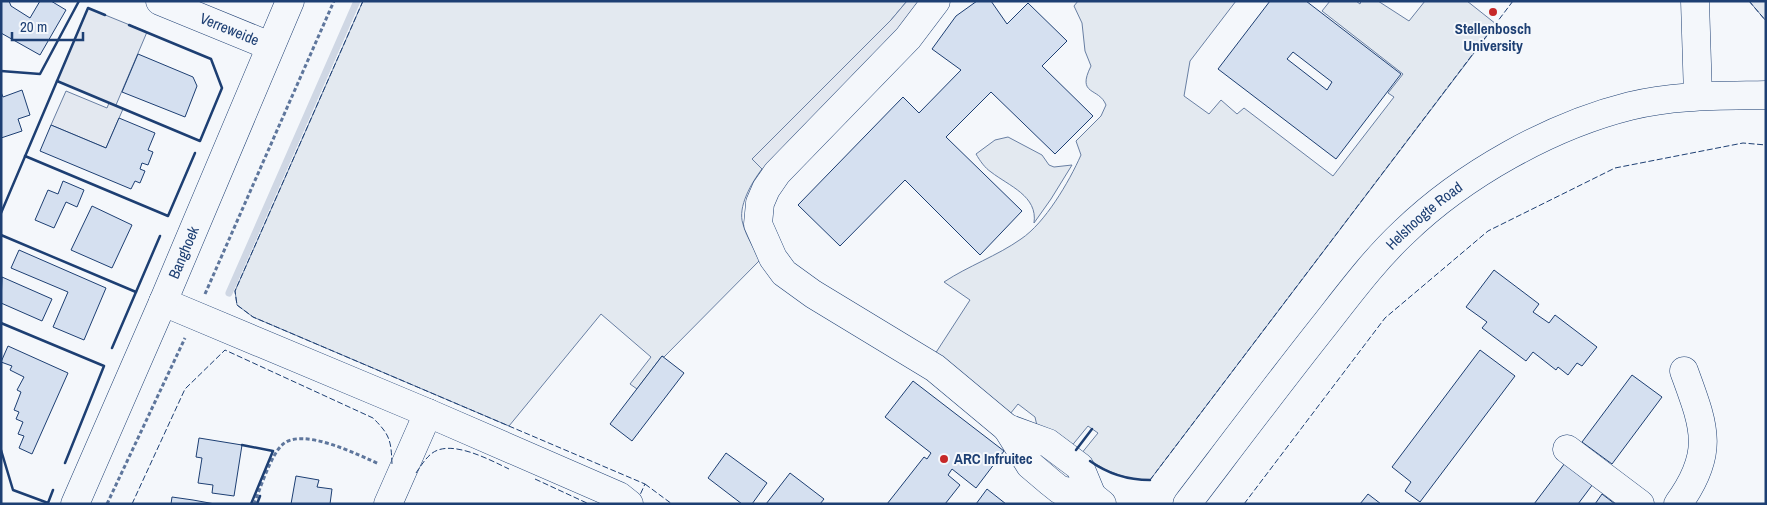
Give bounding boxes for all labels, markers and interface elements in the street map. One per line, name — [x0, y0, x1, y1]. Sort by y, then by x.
marker: Stellenbosch University — [1487, 6, 1499, 18]
street label: Verreweide — [197, 7, 263, 51]
scale bar — [12, 10, 84, 42]
text: 20 m — [20, 16, 47, 37]
place label: Stellenbosch University — [1455, 18, 1531, 56]
street label: Helshoogte Road — [1381, 177, 1466, 254]
street label: Banghoek — [163, 222, 204, 282]
place label: ARC Infruitec — [954, 448, 1033, 469]
marker: ARC Infruitec — [938, 453, 950, 465]

